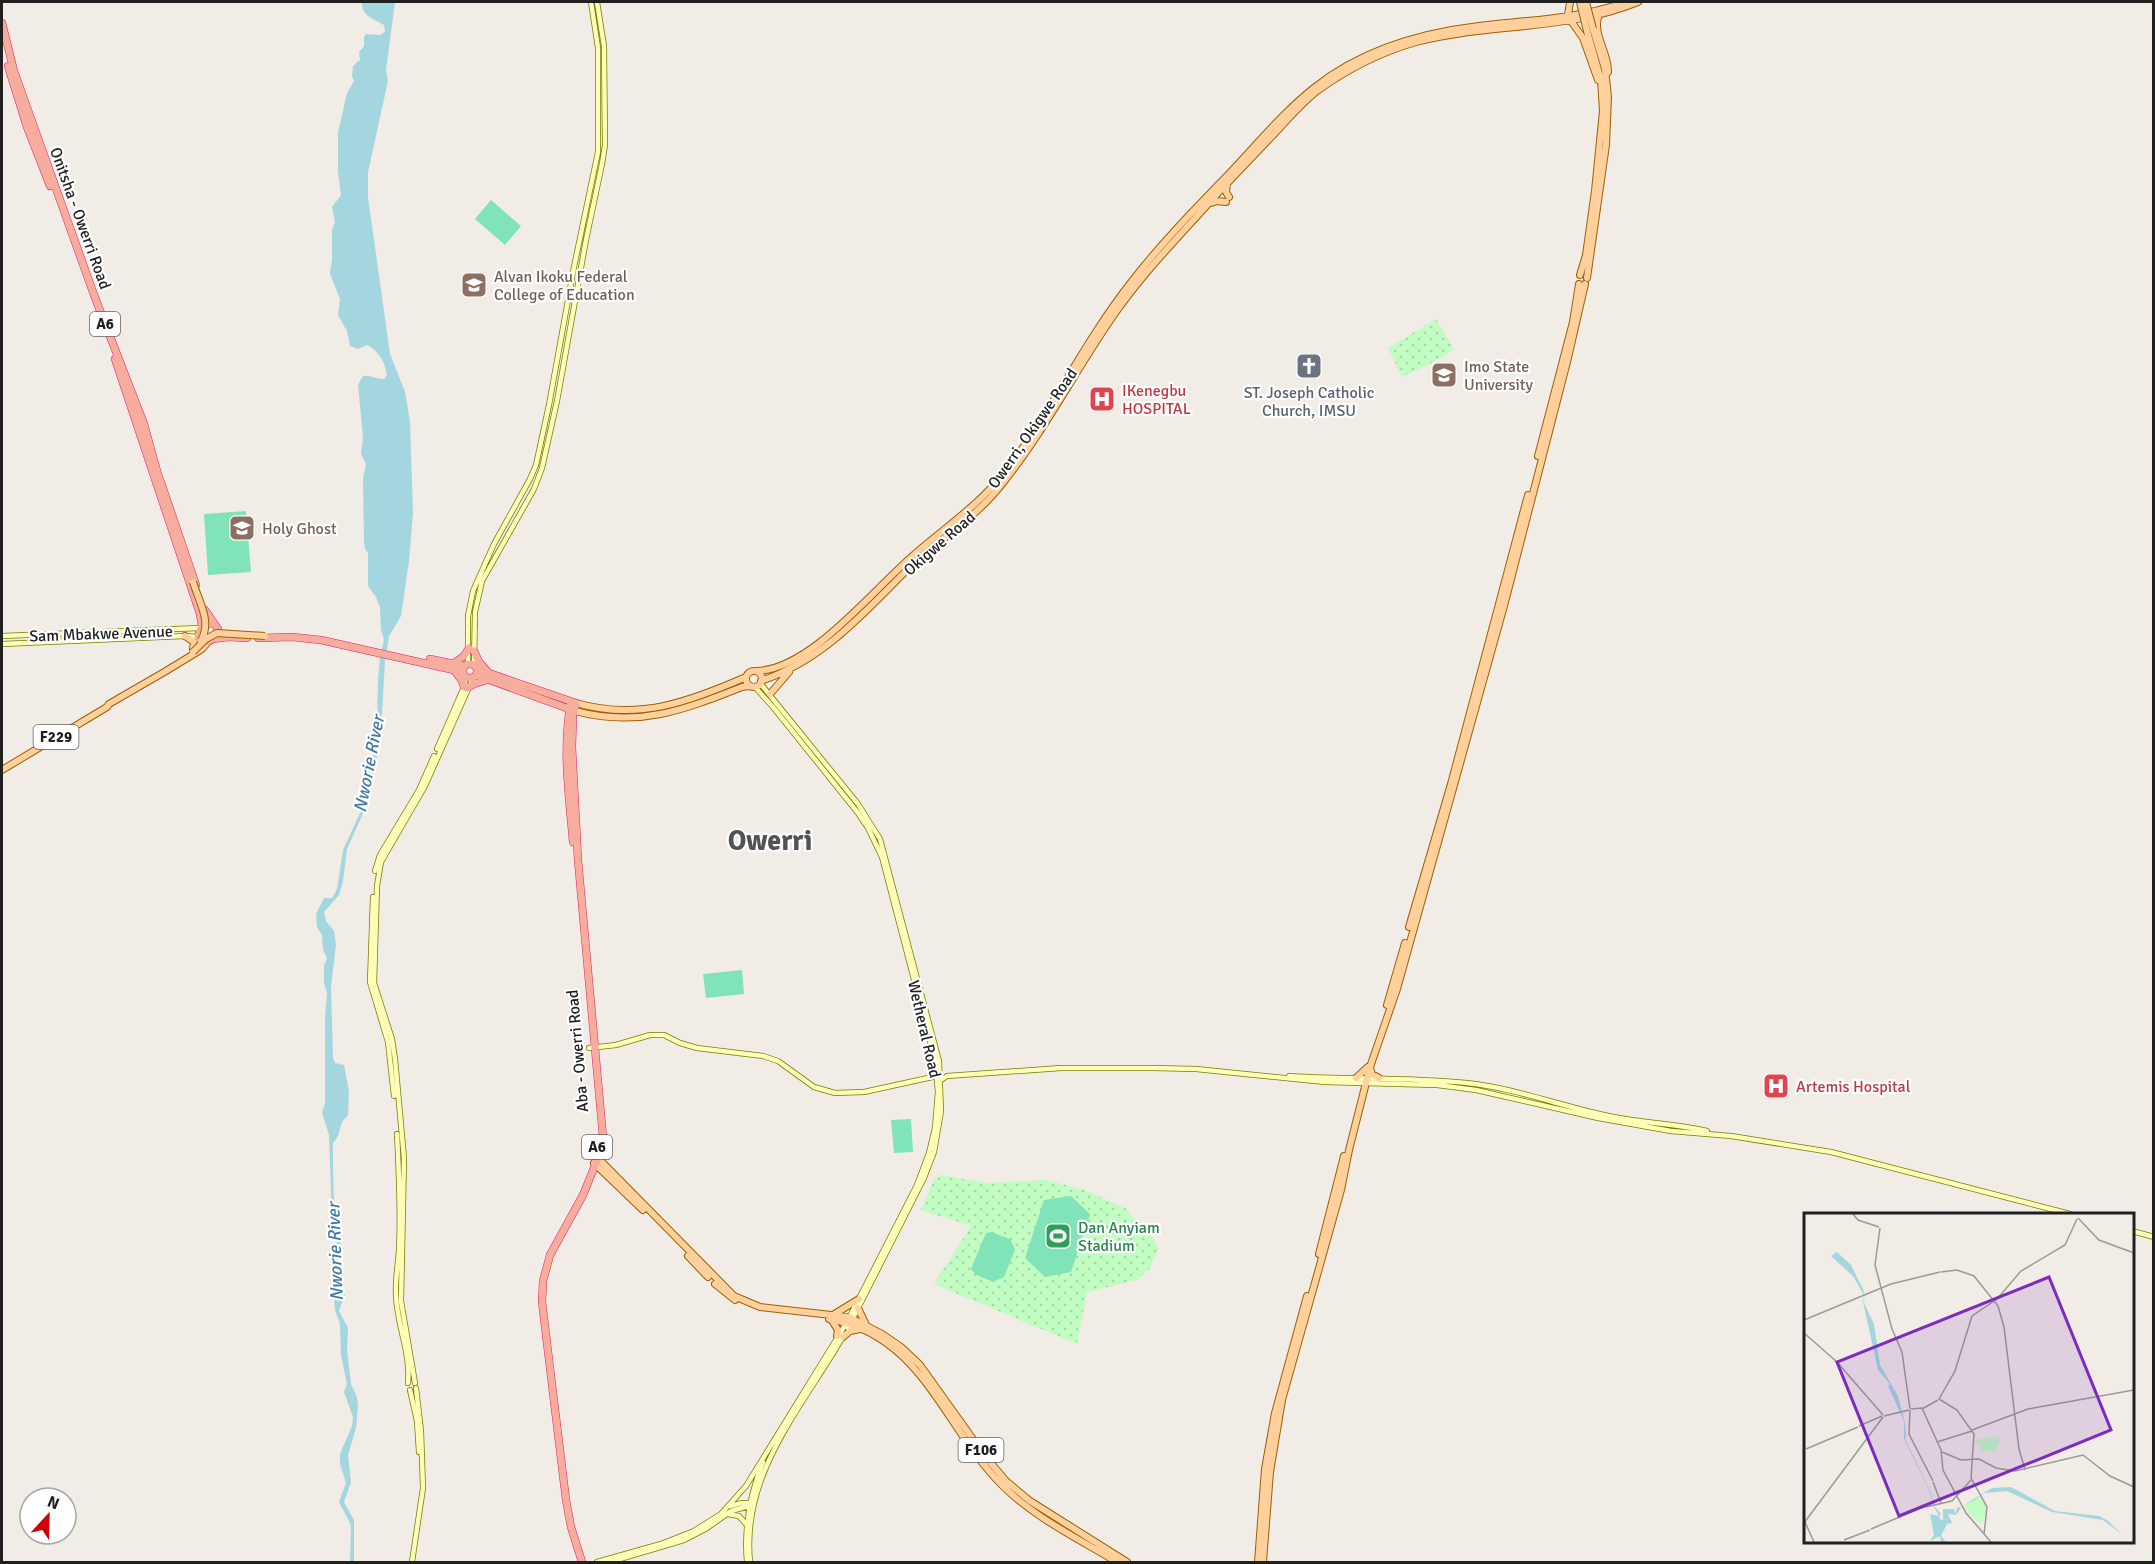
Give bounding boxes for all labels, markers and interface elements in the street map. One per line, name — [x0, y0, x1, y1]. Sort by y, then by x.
street label: Onitsha - Owerri Road — [45, 145, 115, 292]
place label: Alvan Ikoku Federal College of Education — [494, 267, 635, 305]
school or university icon: Alvan Ikoku Federal College of Education — [459, 270, 489, 300]
road number: A6 — [90, 312, 120, 336]
church icon: ST. Joseph Catholic Church, IMSU — [1294, 351, 1324, 381]
place label: Imo State University — [1464, 357, 1534, 395]
school or university icon: Imo State University — [1429, 360, 1459, 390]
street label: Owerri, Okigwe Road — [984, 364, 1082, 493]
place label: IKenegbu HOSPITAL — [1122, 381, 1191, 419]
place label: ST. Joseph Catholic Church, IMSU — [1244, 383, 1374, 421]
hospital icon: IKenegbu HOSPITAL — [1087, 384, 1117, 414]
street label: Okigwe Road — [900, 507, 980, 580]
school or university icon: Holy Ghost — [227, 513, 257, 543]
place label: Holy Ghost — [262, 519, 337, 539]
street label: Sam Mbakwe Avenue — [29, 621, 173, 647]
water label: Nworie River — [349, 711, 390, 814]
road number: F229 — [34, 725, 78, 749]
district label: Owerri — [728, 824, 812, 858]
street label: Wetheral Road — [903, 978, 945, 1080]
street label: Aba - Owerri Road — [563, 989, 593, 1113]
hospital icon: Artemis Hospital — [1761, 1071, 1791, 1101]
place label: Artemis Hospital — [1796, 1077, 1911, 1097]
road number: A6 — [582, 1135, 612, 1159]
water label: Nworie River — [322, 1200, 348, 1301]
inset map — [1804, 1213, 2134, 1543]
place label: Dan Anyiam Stadium — [1078, 1218, 1160, 1256]
sports icon: Dan Anyiam Stadium — [1043, 1221, 1073, 1251]
road number: F106 — [958, 1438, 1004, 1462]
north arrow — [18, 1486, 78, 1546]
text: N — [44, 1492, 62, 1514]

